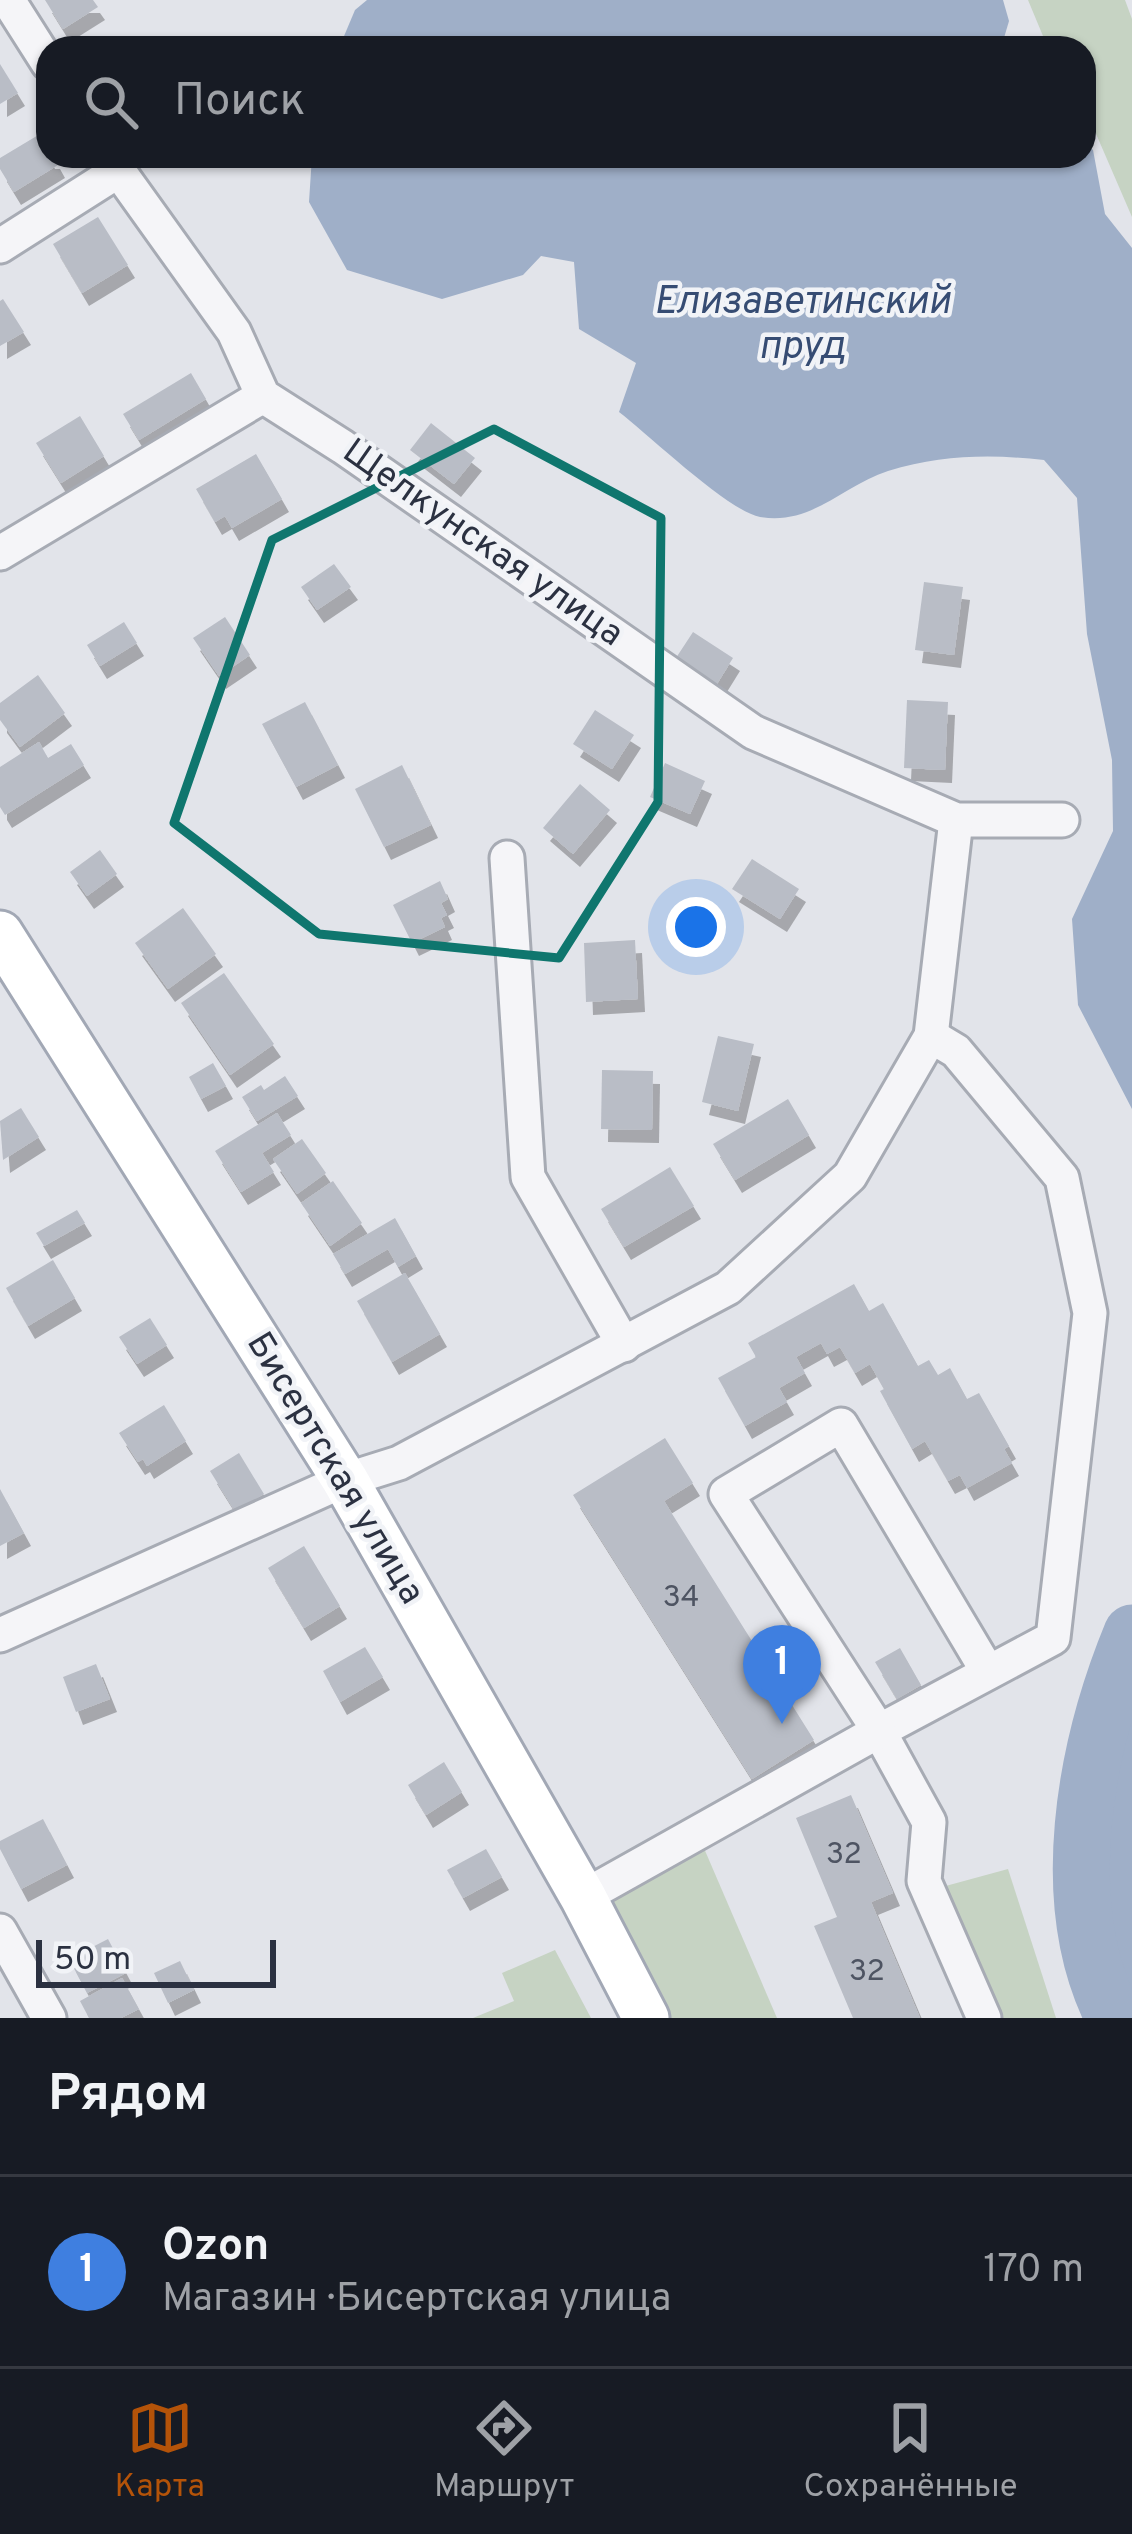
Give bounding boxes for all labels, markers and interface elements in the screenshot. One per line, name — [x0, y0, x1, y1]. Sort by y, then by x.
search box — [36, 36, 1096, 168]
icon: search — [78, 69, 144, 135]
text: Поиск — [174, 74, 305, 131]
water label: Елизаветинский пруд — [654, 279, 952, 373]
street label: Щелкунская улица — [333, 430, 631, 658]
your location — [666, 897, 726, 957]
street label: Бисертская улица — [235, 1324, 433, 1614]
house number: 34 — [663, 1580, 699, 1617]
pin: 1 — [743, 1625, 821, 1724]
house number: 32 — [826, 1837, 862, 1874]
scale bar — [36, 1934, 276, 1987]
text: 50 m — [54, 1940, 131, 1982]
house number: 32 — [849, 1954, 885, 1991]
text: Рядом — [48, 2064, 208, 2129]
text: Ozon — [162, 2219, 269, 2276]
text: 1 — [79, 2247, 95, 2296]
text: 170 m — [983, 2247, 1084, 2296]
text: Магазин · Бисертская улица — [162, 2276, 671, 2325]
tab: Карта — [115, 2395, 205, 2509]
tab: Маршрут — [434, 2395, 574, 2509]
tab: Сохранённые — [803, 2395, 1017, 2509]

